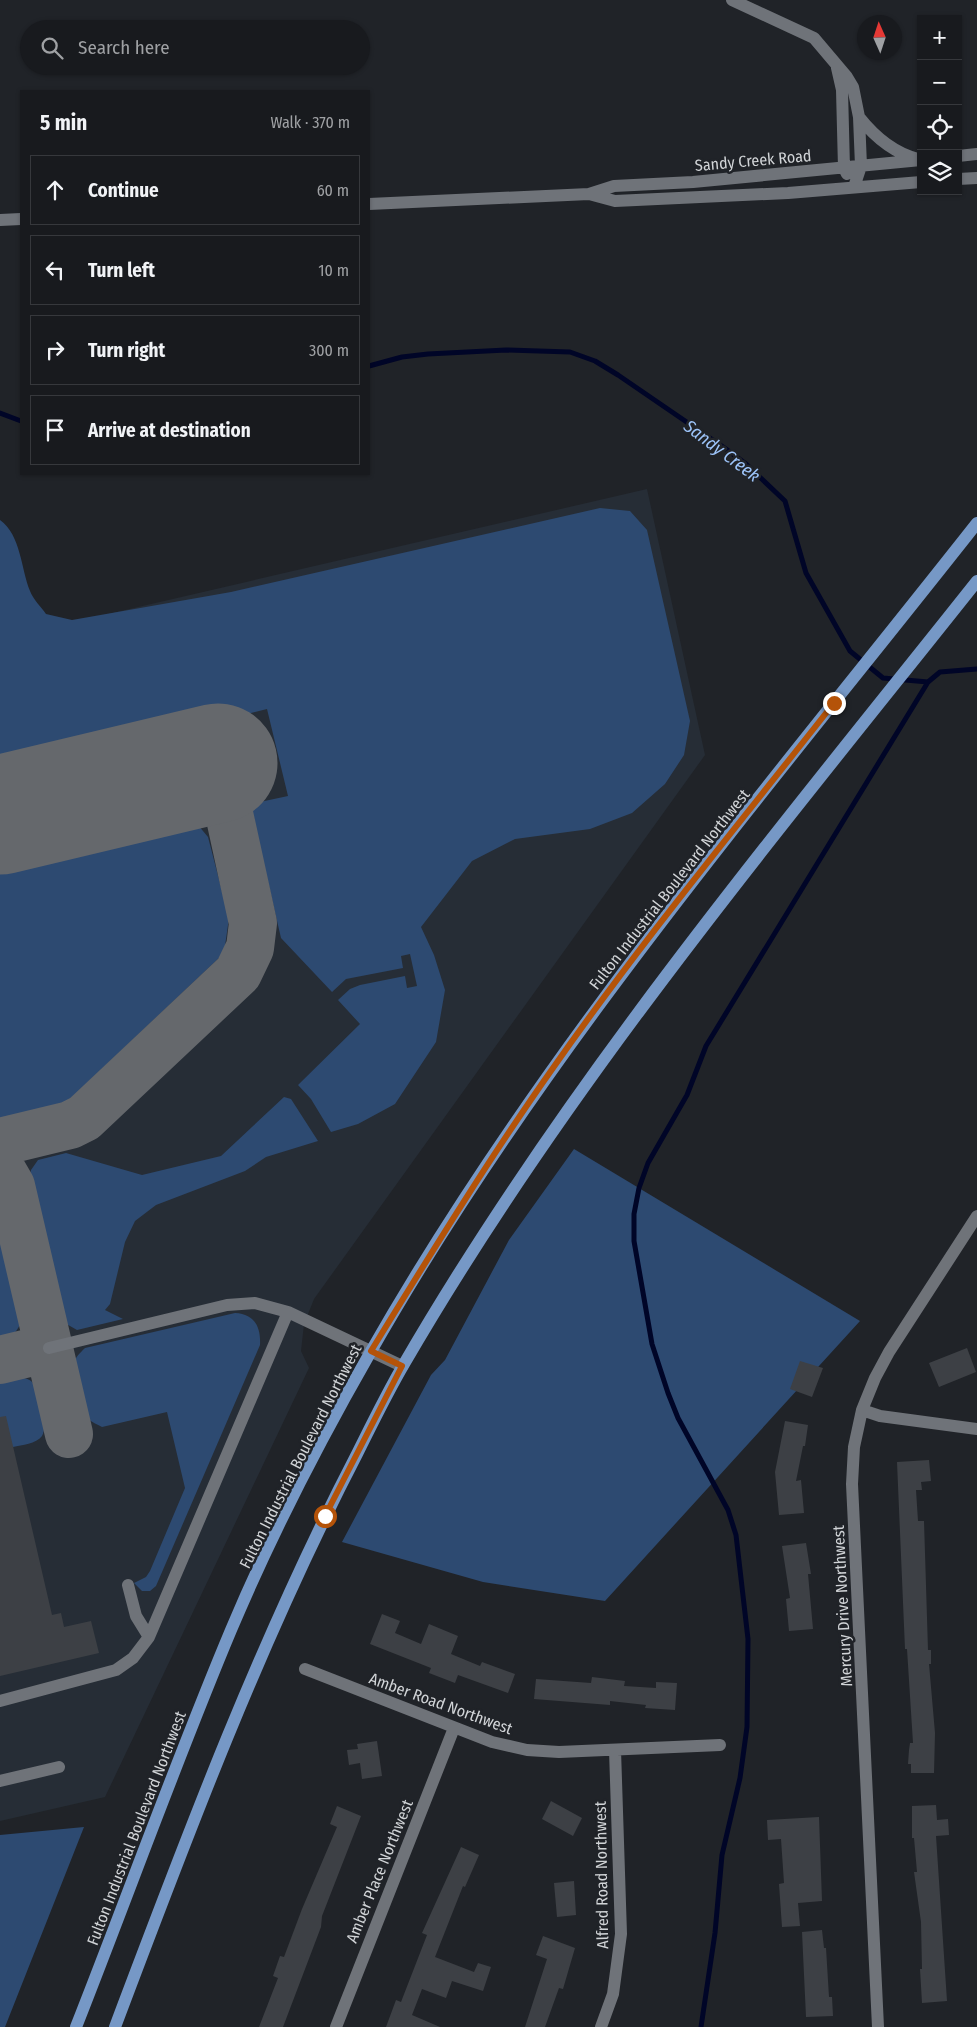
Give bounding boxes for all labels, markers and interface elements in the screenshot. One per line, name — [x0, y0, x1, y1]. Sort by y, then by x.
north arrow — [857, 15, 902, 60]
map controls — [917, 15, 962, 195]
button: + — [917, 15, 962, 60]
search box — [20, 20, 370, 75]
icon: search — [38, 34, 66, 62]
text: Search here — [78, 36, 170, 59]
button: − — [917, 60, 962, 105]
button: locate — [917, 105, 962, 150]
text: 5 min — [40, 110, 87, 136]
text: Walk · 370 m — [270, 113, 350, 132]
street label: Sandy Creek Road — [694, 146, 812, 175]
button: layers — [917, 150, 962, 195]
icon: ahead — [41, 176, 69, 204]
text: Continue — [88, 179, 159, 202]
text: 60 m — [317, 181, 349, 200]
icon: left — [41, 256, 69, 284]
text: Turn left — [88, 259, 155, 282]
text: 10 m — [318, 261, 349, 280]
icon: right — [41, 336, 69, 364]
text: Turn right — [88, 339, 165, 362]
text: 300 m — [309, 341, 349, 360]
water label: Sandy Creek — [679, 415, 765, 487]
icon: arrive — [41, 416, 69, 444]
text: Arrive at destination — [88, 419, 251, 442]
route end — [823, 692, 846, 715]
street label: Fulton Industrial Boulevard Northwest — [585, 785, 754, 993]
street label: Fulton Industrial Boulevard Northwest — [235, 1340, 366, 1572]
route start — [314, 1505, 337, 1528]
street label: Mercury Drive Northwest — [829, 1524, 856, 1687]
street label: Amber Road Northwest — [367, 1669, 516, 1739]
street label: Fulton Industrial Boulevard Northwest — [83, 1708, 190, 1948]
street label: Amber Place Northwest — [342, 1796, 417, 1946]
street label: Alfred Road Northwest — [591, 1800, 612, 1949]

